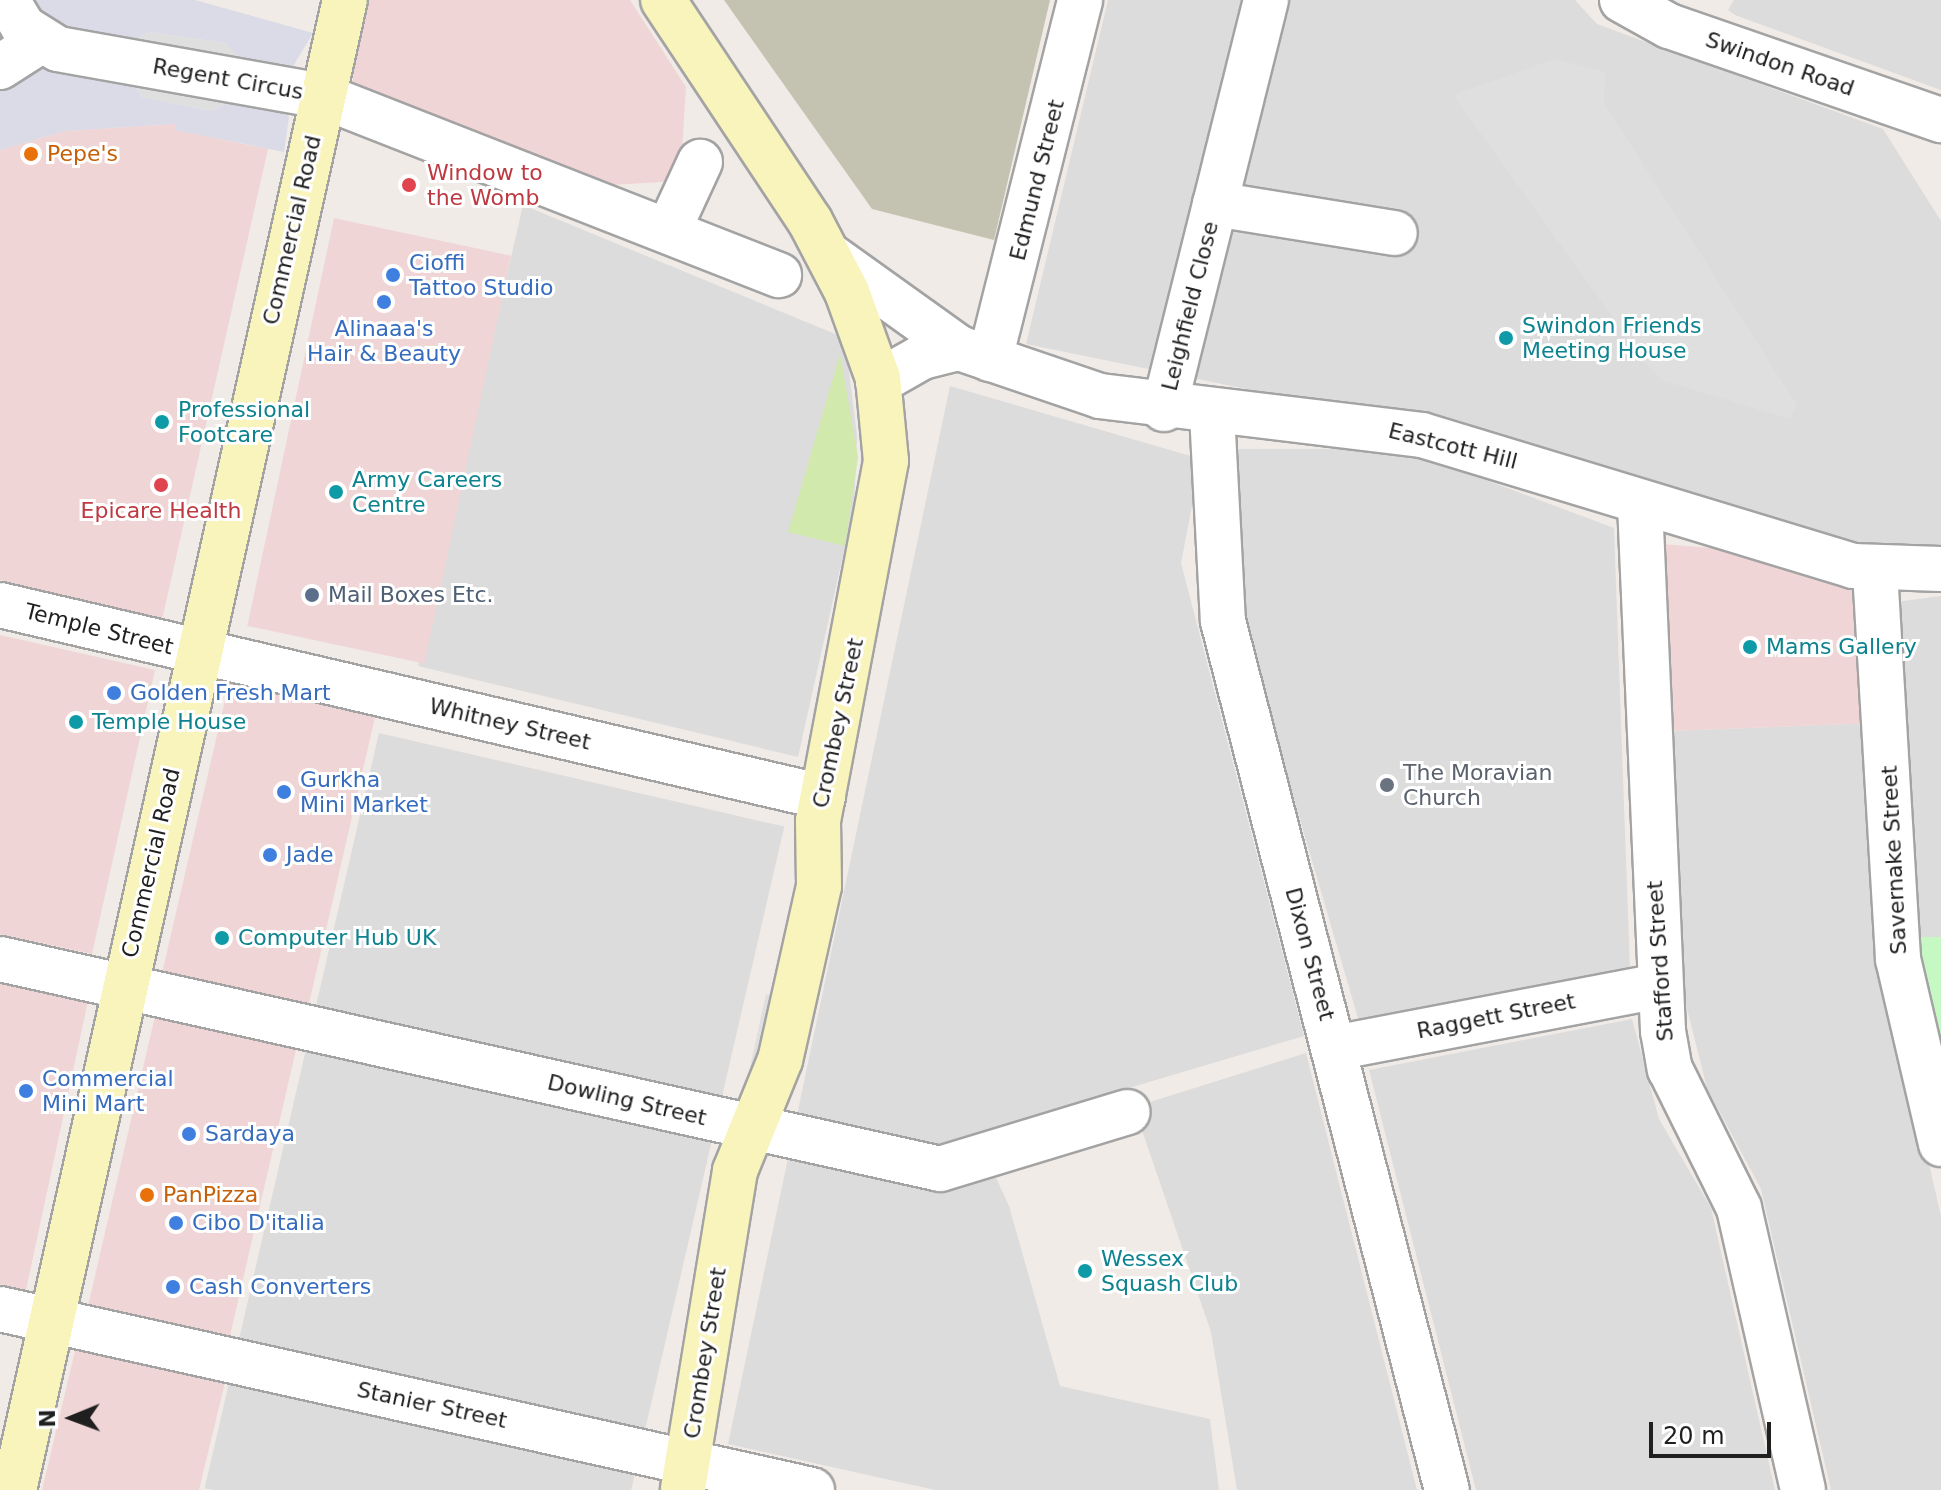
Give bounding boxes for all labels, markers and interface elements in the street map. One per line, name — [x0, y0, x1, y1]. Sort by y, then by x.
street label: Swindon Road — [1702, 26, 1858, 102]
street label: Regent Circus — [151, 53, 305, 105]
street label: Edmund Street — [1004, 97, 1070, 263]
street label: Commercial Road — [257, 133, 327, 327]
place label: Pepe's — [47, 141, 118, 167]
marker: Pepe's — [22, 145, 40, 163]
place label: Window to the Womb — [427, 159, 543, 210]
marker: Window to the Womb — [398, 174, 420, 196]
street label: Leighfield Close — [1156, 218, 1224, 394]
place label: Cioffi Tattoo Studio — [409, 249, 554, 300]
marker: Cioffi Tattoo Studio — [384, 266, 402, 284]
marker: Alinaaa's Hair & Beauty — [375, 293, 393, 311]
place label: Swindon Friends Meeting House — [1522, 312, 1701, 364]
place label: Alinaaa's Hair & Beauty — [307, 315, 461, 366]
marker: Swindon Friends Meeting House — [1497, 329, 1515, 347]
place label: Professional Footcare — [178, 396, 310, 448]
marker: Professional Footcare — [153, 413, 171, 431]
street label: Eastcott Hill — [1386, 417, 1520, 475]
place label: Army Careers Centre — [352, 466, 502, 518]
marker: Epicare Health — [152, 476, 170, 494]
marker: Army Careers Centre — [327, 483, 345, 501]
place label: Epicare Health — [81, 498, 241, 524]
place label: Mail Boxes Etc. — [328, 582, 494, 608]
marker: Mail Boxes Etc. — [303, 586, 321, 604]
street label: Temple Street — [22, 598, 176, 660]
place label: Mams Gallery — [1766, 634, 1917, 660]
street label: Crombey Street — [807, 636, 869, 810]
marker: Mams Gallery — [1741, 638, 1759, 656]
place label: Golden Fresh Mart — [130, 680, 331, 706]
marker: Golden Fresh Mart — [105, 684, 123, 702]
street label: Whitney Street — [427, 693, 593, 755]
place label: Temple House — [92, 709, 246, 735]
marker: Temple House — [67, 713, 85, 731]
place label: The Moravian Church — [1403, 759, 1552, 810]
street label: Savernake Street — [1876, 765, 1912, 955]
street label: Commercial Road — [116, 766, 186, 960]
place label: Gurkha Mini Market — [300, 766, 428, 818]
marker: The Moravian Church — [1378, 776, 1396, 794]
marker: Gurkha Mini Market — [275, 783, 293, 801]
place label: Jade — [286, 842, 333, 868]
marker: Jade — [261, 846, 279, 864]
street label: Stafford Street — [1641, 880, 1679, 1042]
street label: Dixon Street — [1280, 885, 1340, 1023]
place label: Computer Hub UK — [238, 925, 436, 951]
marker: Computer Hub UK — [213, 929, 231, 947]
street label: Raggett Street — [1415, 988, 1577, 1044]
place label: Commercial Mini Mart — [42, 1065, 174, 1116]
street label: Dowling Street — [545, 1069, 709, 1131]
marker: Commercial Mini Mart — [17, 1082, 35, 1100]
place label: Sardaya — [205, 1121, 295, 1147]
marker: Sardaya — [180, 1125, 198, 1143]
place label: PanPizza — [163, 1182, 258, 1208]
marker: PanPizza — [138, 1186, 156, 1204]
place label: Cibo D'italia — [192, 1210, 325, 1236]
marker: Cibo D'italia — [167, 1214, 185, 1232]
place label: Wessex Squash Club — [1101, 1245, 1238, 1296]
marker: Wessex Squash Club — [1076, 1262, 1094, 1280]
street label: Crombey Street — [678, 1265, 732, 1441]
place label: Cash Converters — [189, 1274, 371, 1300]
marker: Cash Converters — [164, 1278, 182, 1296]
street label: Stanier Street — [355, 1376, 509, 1434]
north arrow — [32, 1378, 112, 1458]
scale bar — [1653, 1406, 1775, 1456]
text: N — [35, 1409, 60, 1428]
text: 20 m — [1663, 1422, 1725, 1450]

